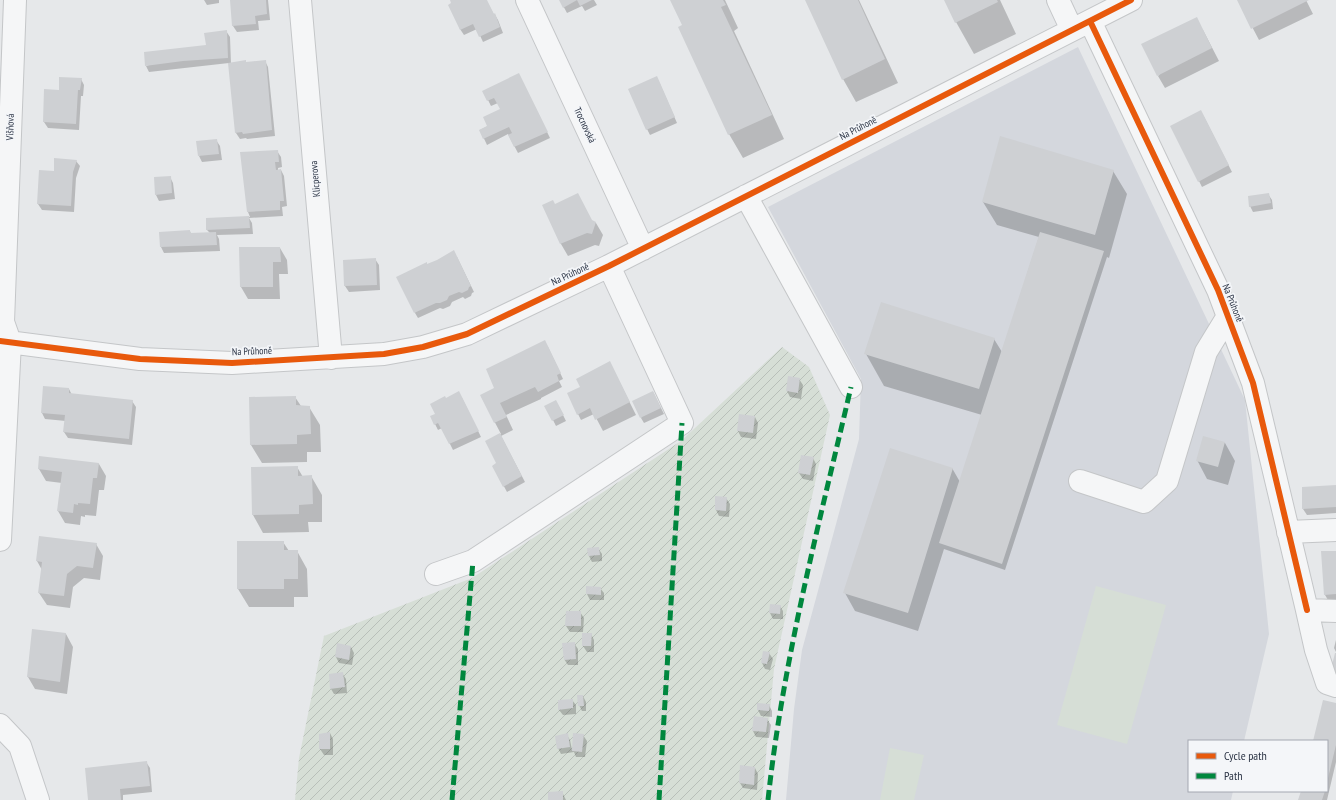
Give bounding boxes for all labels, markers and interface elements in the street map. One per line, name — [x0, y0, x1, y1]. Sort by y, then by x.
street label: Trocnovská — [571, 105, 599, 145]
street label: Višňová — [3, 113, 17, 142]
street label: Na Průhoně — [837, 113, 879, 143]
street label: Klicperova — [307, 160, 323, 198]
street label: Na Průhoně — [549, 260, 591, 288]
street label: Na Průhoně — [1219, 282, 1247, 324]
street label: Na Průhoně — [232, 344, 272, 358]
legend — [1188, 740, 1328, 792]
text: Cycle path — [1224, 748, 1267, 763]
text: Path — [1224, 768, 1242, 783]

